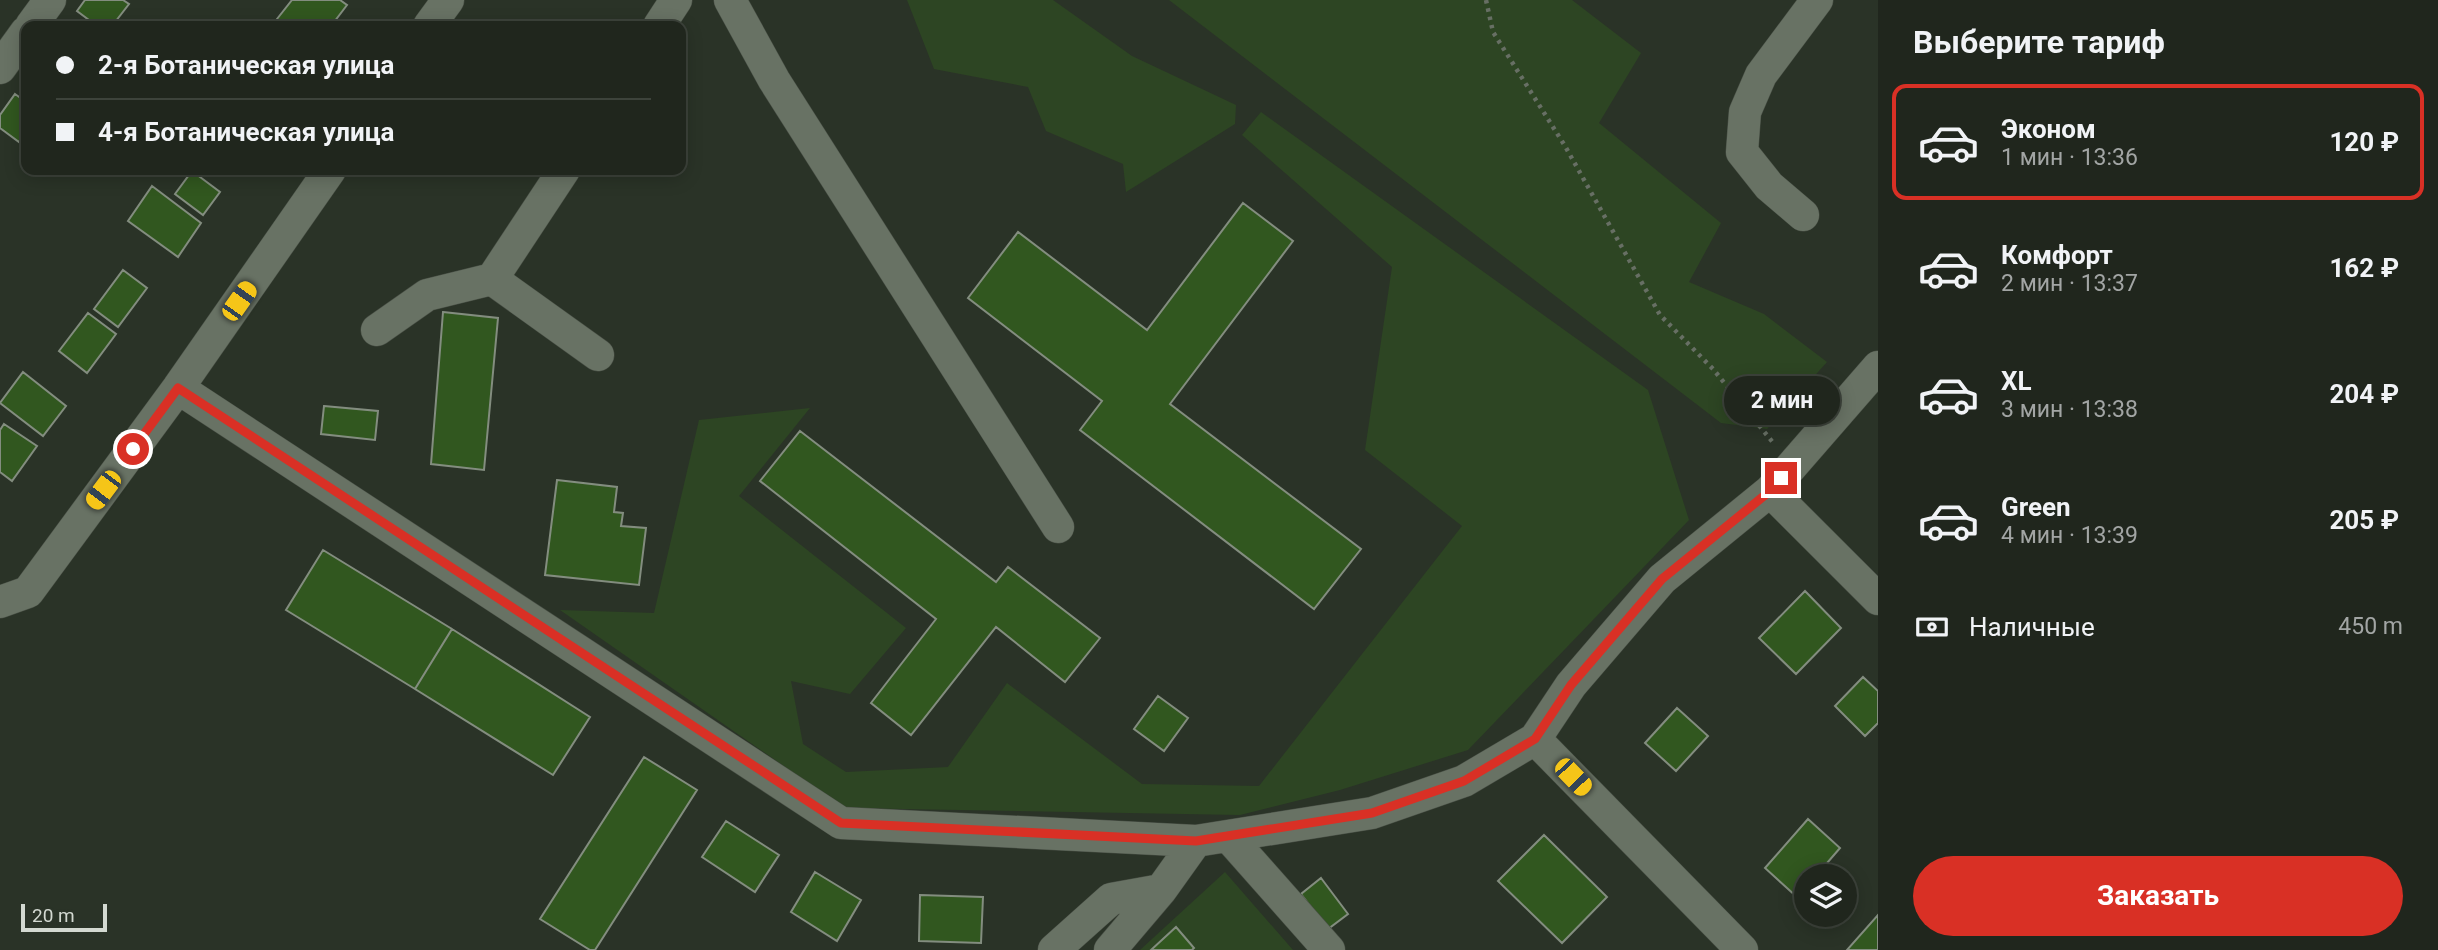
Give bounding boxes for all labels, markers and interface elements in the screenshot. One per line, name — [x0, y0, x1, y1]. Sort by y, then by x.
text: Выберите тариф — [1913, 23, 2165, 61]
text: 2-я Ботаническая улица — [98, 50, 395, 80]
icon: car — [1917, 111, 1980, 174]
text: Эконом — [2001, 114, 2096, 144]
text: 4-я Ботаническая улица — [98, 117, 395, 147]
text: 120 ₽ — [2329, 127, 2399, 157]
text: 1 мин · 13:36 — [2001, 144, 2138, 171]
icon: car — [1917, 237, 1980, 300]
text: Комфорт — [2001, 240, 2113, 270]
text: 162 ₽ — [2329, 253, 2399, 283]
text: 2 мин · 13:37 — [2001, 270, 2138, 297]
car — [219, 278, 260, 324]
icon: car — [1917, 363, 1980, 426]
text: XL — [2001, 366, 2032, 396]
callout: 2 мин — [1723, 377, 1839, 426]
text: 204 ₽ — [2329, 379, 2399, 409]
text: 2 мин — [1751, 387, 1813, 414]
text: 3 мин · 13:38 — [2001, 396, 2138, 423]
route start — [117, 433, 149, 465]
route end — [1765, 462, 1797, 494]
car — [82, 467, 125, 513]
icon: car — [1917, 489, 1980, 552]
text: Green — [2001, 492, 2071, 522]
text: 205 ₽ — [2329, 505, 2399, 535]
text: 4 мин · 13:39 — [2001, 522, 2138, 549]
icon: cash — [1913, 608, 1951, 646]
text: Наличные — [1969, 612, 2095, 642]
text: 450 m — [2338, 613, 2403, 640]
car — [1551, 755, 1596, 799]
button: Заказать — [1913, 856, 2403, 936]
map controls — [1794, 864, 1857, 927]
button: layers — [1794, 864, 1857, 927]
scale bar — [21, 901, 107, 933]
text: 20 m — [32, 904, 75, 927]

